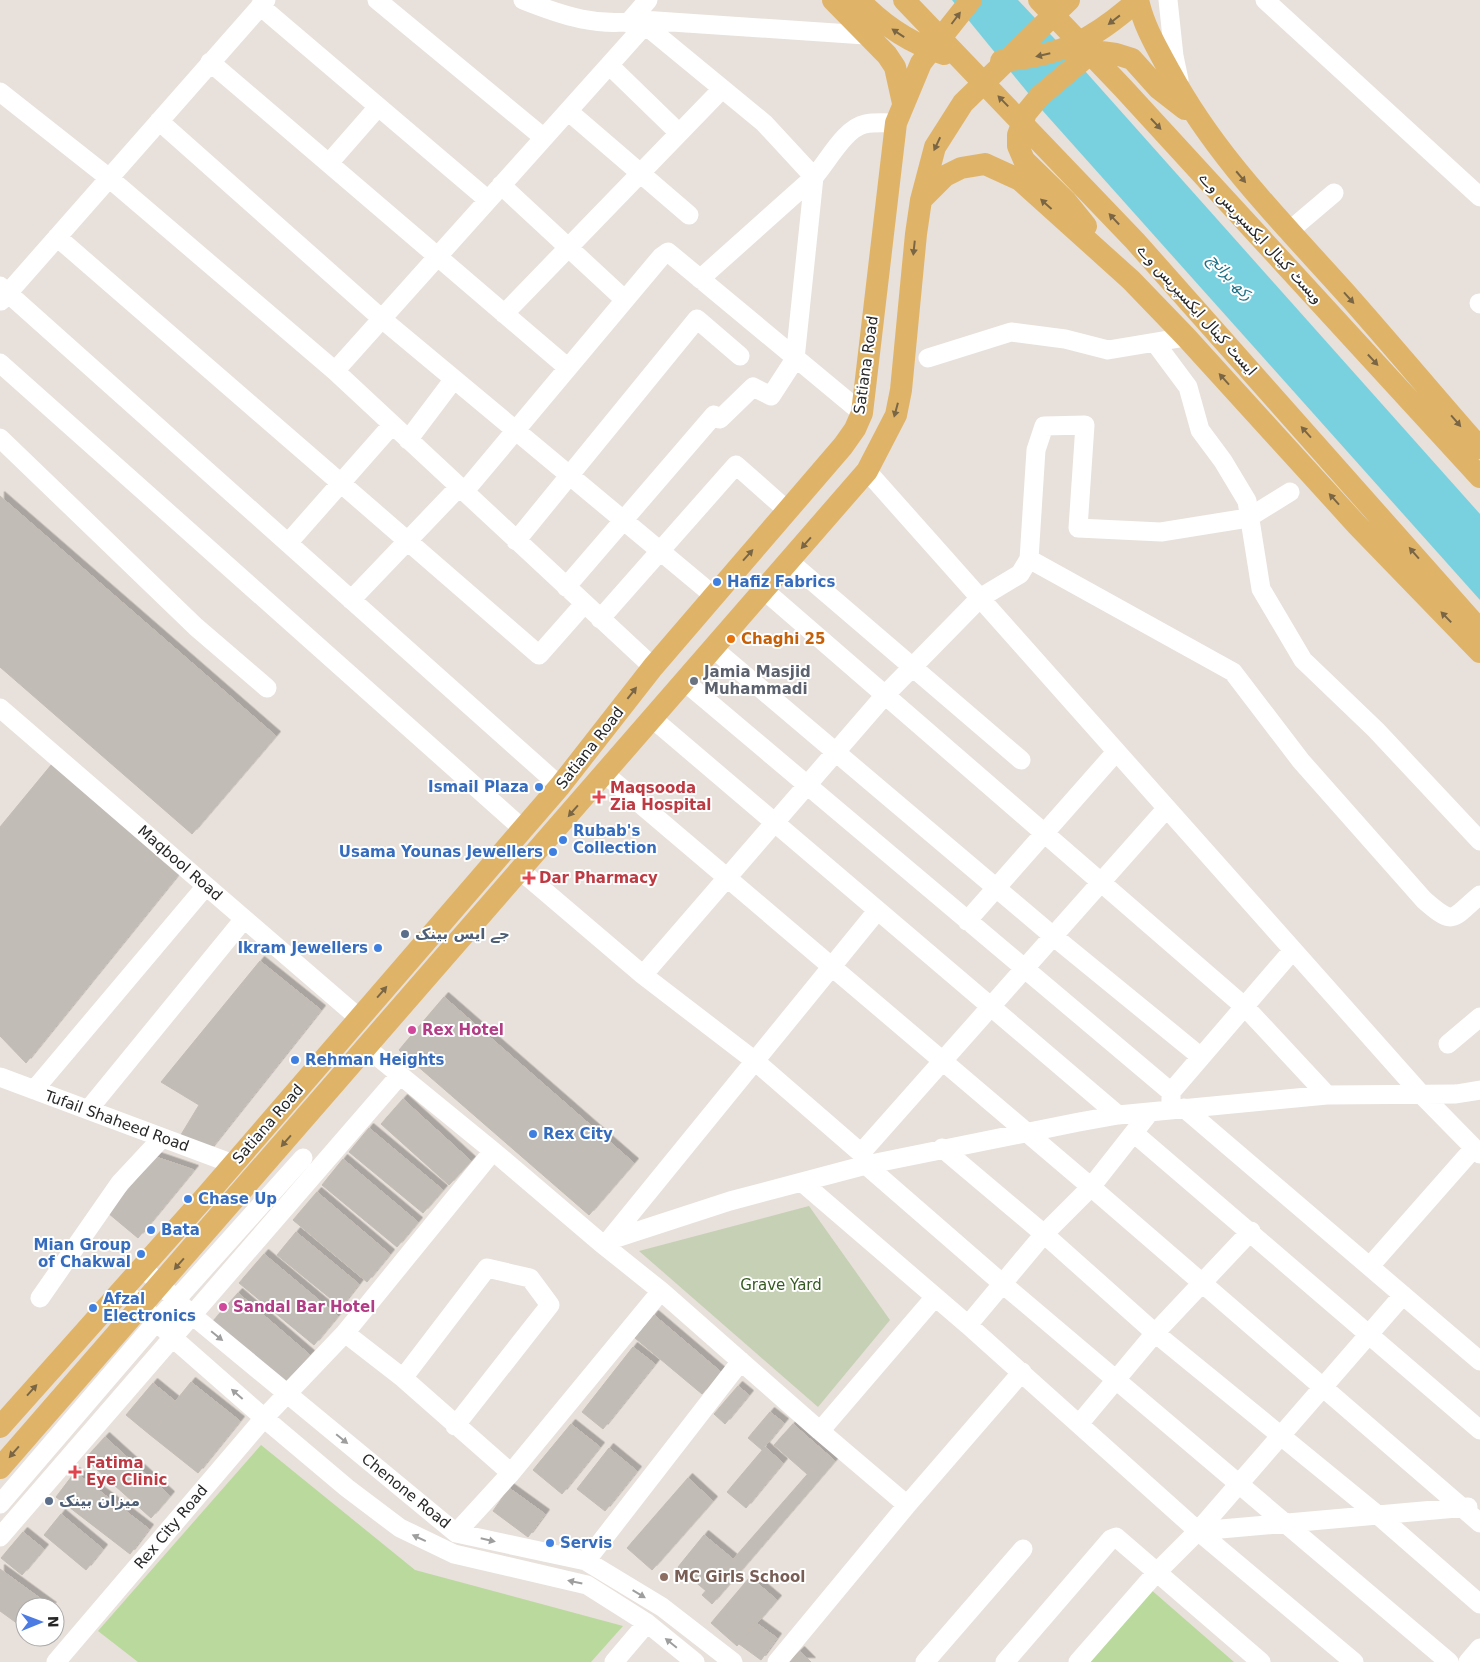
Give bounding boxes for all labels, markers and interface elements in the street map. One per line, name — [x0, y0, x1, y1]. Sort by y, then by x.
one-way arrow — [951, 11, 962, 24]
one-way arrow — [1108, 15, 1121, 26]
one-way arrow — [891, 28, 905, 38]
one-way arrow — [1035, 51, 1050, 59]
one-way arrow — [997, 95, 1009, 107]
one-way arrow — [1150, 117, 1162, 129]
one-way arrow — [933, 136, 942, 151]
street label: ویسٹ کینال ایکسپریس وے — [1195, 169, 1327, 308]
one-way arrow — [1235, 170, 1246, 183]
one-way arrow — [1041, 198, 1053, 210]
one-way arrow — [1108, 213, 1120, 225]
one-way arrow — [910, 241, 918, 257]
street label: ایسٹ کینال ایکسپریس وے — [1133, 241, 1261, 380]
water label: رکھ برانچ — [1202, 249, 1257, 306]
one-way arrow — [1344, 291, 1355, 304]
street label: Satiana Road — [850, 315, 882, 415]
one-way arrow — [1367, 353, 1378, 366]
one-way arrow — [1218, 374, 1230, 386]
one-way arrow — [892, 402, 900, 417]
one-way arrow — [1450, 414, 1462, 426]
one-way arrow — [1300, 426, 1312, 438]
one-way arrow — [1328, 493, 1339, 506]
one-way arrow — [801, 536, 812, 549]
one-way arrow — [1408, 547, 1419, 560]
one-way arrow — [742, 550, 754, 562]
place label: Hafiz Fabrics — [727, 573, 835, 591]
marker: Hafiz Fabrics — [711, 576, 723, 588]
one-way arrow — [1440, 611, 1452, 623]
place label: Chaghi 25 — [741, 630, 825, 648]
marker: Chaghi 25 — [725, 633, 737, 645]
place label: Jamia Masjid Muhammadi — [703, 663, 811, 698]
marker: Jamia Masjid Muhammadi — [688, 675, 700, 687]
one-way arrow — [627, 687, 638, 700]
street label: Satiana Road — [552, 703, 628, 793]
place label: Ismail Plaza — [428, 778, 529, 796]
place label: Maqsooda Zia Hospital — [610, 779, 711, 814]
marker: Ismail Plaza — [533, 781, 545, 793]
marker: Maqsooda Zia Hospital — [592, 790, 606, 804]
one-way arrow — [567, 804, 579, 816]
street label: Maqbool Road — [134, 821, 226, 905]
place label: Rubab's Collection — [573, 822, 657, 857]
marker: Rubab's Collection — [557, 834, 569, 846]
place label: Usama Younas Jewellers — [339, 843, 543, 861]
marker: Usama Younas Jewellers — [547, 846, 559, 858]
place label: Dar Pharmacy — [539, 869, 658, 887]
marker: Dar Pharmacy — [523, 872, 535, 884]
place label: جے ایس بینک — [415, 925, 510, 944]
marker: جے ایس بینک — [399, 928, 411, 940]
place label: Ikram Jewellers — [238, 939, 368, 957]
marker: Ikram Jewellers — [372, 942, 384, 954]
one-way arrow — [376, 986, 387, 998]
place label: Rex Hotel — [422, 1021, 504, 1039]
marker: Rex Hotel — [406, 1024, 418, 1036]
place label: Rehman Heights — [305, 1051, 445, 1069]
marker: Rehman Heights — [289, 1054, 301, 1066]
street label: Satiana Road — [229, 1081, 307, 1167]
street label: Tufail Shaheed Road — [42, 1086, 192, 1155]
place label: Rex City — [543, 1125, 613, 1143]
marker: Rex City — [527, 1128, 539, 1140]
one-way arrow — [280, 1135, 292, 1147]
place label: Chase Up — [198, 1190, 277, 1208]
marker: Chase Up — [182, 1193, 194, 1205]
place label: Bata — [161, 1221, 200, 1239]
marker: Bata — [145, 1224, 157, 1236]
place label: Mian Group of Chakwal — [33, 1236, 131, 1271]
marker: Mian Group of Chakwal — [135, 1248, 147, 1260]
one-way arrow — [173, 1257, 185, 1269]
park label: Grave Yard — [740, 1276, 822, 1294]
place label: Afzal Electronics — [103, 1290, 196, 1325]
place label: Sandal Bar Hotel — [233, 1298, 375, 1316]
marker: Sandal Bar Hotel — [217, 1301, 229, 1313]
marker: Afzal Electronics — [87, 1302, 99, 1314]
one-way arrow — [210, 1330, 223, 1341]
one-way arrow — [27, 1384, 38, 1397]
one-way arrow — [232, 1388, 244, 1400]
one-way arrow — [336, 1433, 349, 1444]
one-way arrow — [9, 1445, 20, 1458]
street label: Chenone Road — [358, 1450, 454, 1532]
place label: Fatima Eye Clinic — [86, 1454, 167, 1489]
marker: Fatima Eye Clinic — [68, 1465, 82, 1479]
street label: Rex City Road — [131, 1481, 211, 1573]
place label: میزان بینک — [59, 1492, 140, 1510]
marker: میزان بینک — [43, 1495, 55, 1507]
one-way arrow — [412, 1533, 426, 1541]
place label: Servis — [560, 1534, 612, 1552]
one-way arrow — [480, 1536, 496, 1544]
marker: Servis — [544, 1537, 556, 1549]
place label: MC Girls School — [674, 1568, 805, 1586]
marker: MC Girls School — [658, 1571, 670, 1583]
one-way arrow — [567, 1578, 582, 1586]
one-way arrow — [632, 1589, 645, 1598]
north arrow — [15, 1597, 65, 1647]
text: N — [45, 1616, 61, 1628]
one-way arrow — [665, 1637, 678, 1648]

